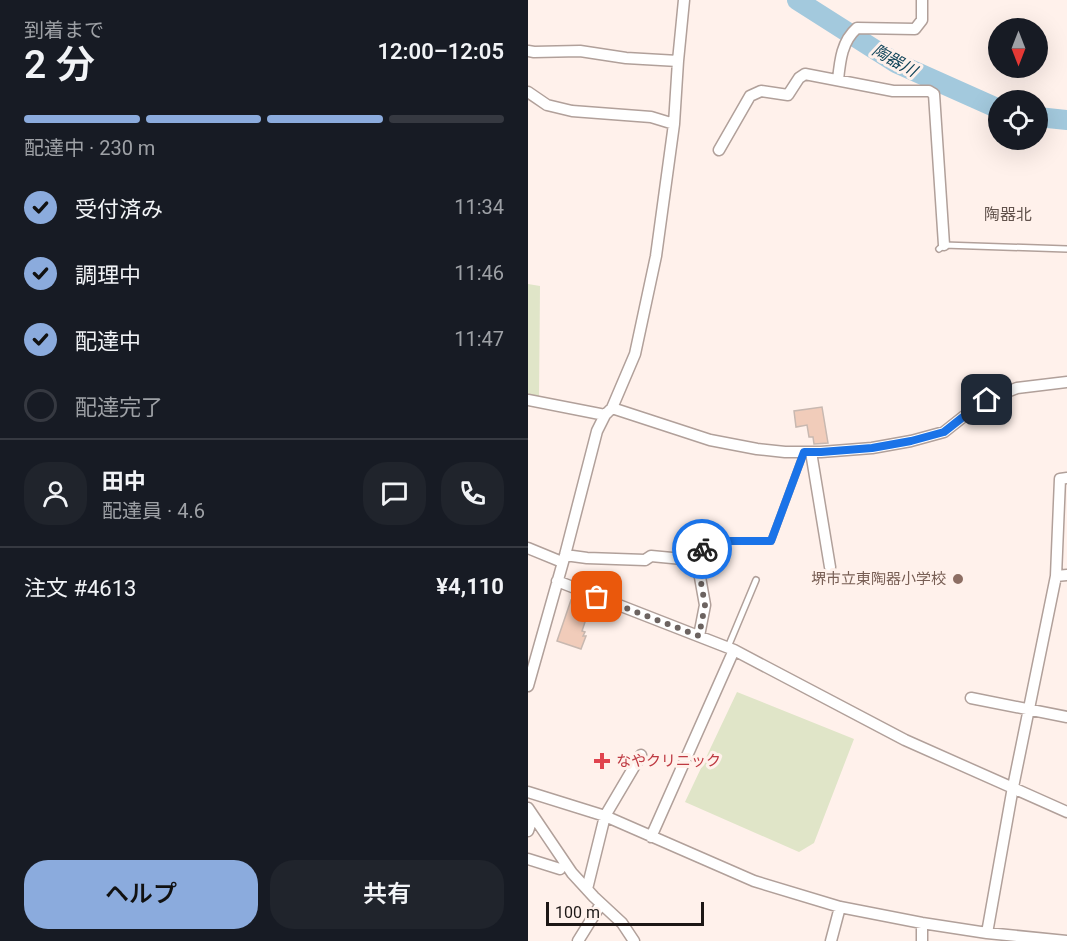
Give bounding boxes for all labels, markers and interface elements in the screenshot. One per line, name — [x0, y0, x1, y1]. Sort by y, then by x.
text: 到着まで — [24, 18, 104, 42]
north arrow — [988, 18, 1048, 78]
map controls — [988, 18, 1048, 150]
text: 12:00–12:05 — [377, 39, 504, 64]
water label: 陶器川 — [869, 40, 922, 81]
text: 2 分 — [24, 42, 95, 88]
button: locate — [988, 90, 1048, 150]
text: 配達中 · 230 m — [24, 136, 155, 160]
icon: check — [24, 191, 57, 224]
text: 11:34 — [454, 195, 504, 219]
text: 受付済み — [75, 197, 163, 222]
district label: 陶器北 — [984, 205, 1032, 224]
icon: check — [24, 257, 57, 290]
text: 11:46 — [454, 261, 504, 285]
text: 調理中 — [75, 263, 141, 288]
icon: check — [24, 323, 57, 356]
text: 11:47 — [454, 327, 504, 351]
text: 配達中 — [75, 329, 141, 354]
pin — [961, 374, 1012, 425]
icon: home — [970, 383, 1003, 416]
text: 配達完了 — [75, 395, 163, 420]
button: person — [24, 462, 87, 525]
button: chat — [363, 462, 426, 525]
button: phone — [441, 462, 504, 525]
text: 田中 — [102, 469, 146, 494]
text: 配達員 · 4.6 — [102, 499, 205, 523]
courier — [672, 519, 732, 579]
icon: bike — [686, 533, 719, 566]
place label: 堺市立東陶器小学校 — [811, 570, 946, 588]
pin — [571, 571, 622, 622]
marker: 堺市立東陶器小学校 — [951, 572, 965, 586]
text: ¥4,110 — [436, 574, 504, 599]
text: 注文 #4613 — [24, 576, 136, 601]
icon: bag — [580, 580, 613, 613]
marker: なやクリニック — [593, 752, 611, 770]
place label: なやクリニック — [616, 752, 721, 770]
button: ヘルプ — [24, 860, 258, 929]
button: 共有 — [270, 860, 504, 929]
scale bar — [546, 899, 704, 926]
text: 100 m — [555, 903, 600, 922]

